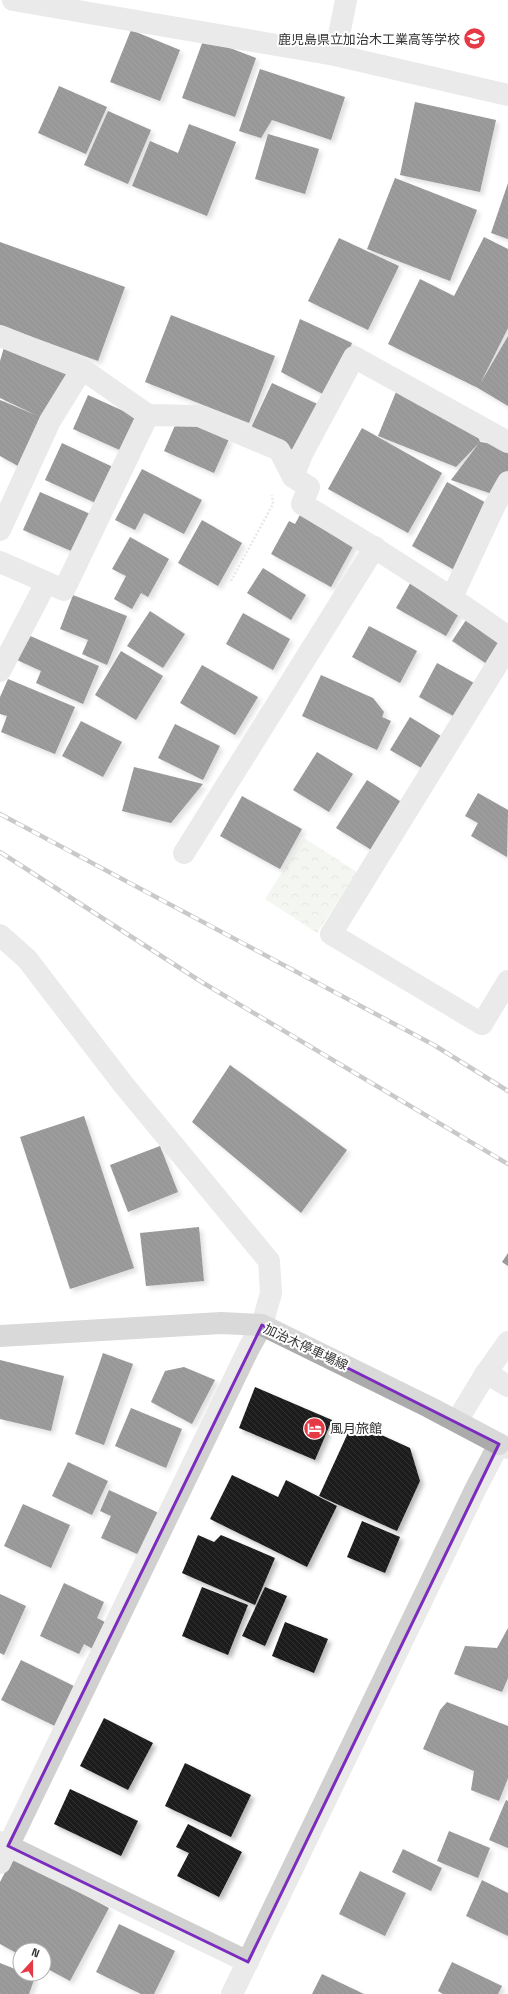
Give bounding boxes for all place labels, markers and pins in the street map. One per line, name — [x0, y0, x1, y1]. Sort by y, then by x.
school or university icon: 鹿児島県立加治木工業高等学校 — [462, 26, 488, 52]
place label: 鹿児島県立加治木工業高等学校 — [278, 31, 460, 48]
hotel icon: 風月旅館 — [301, 1415, 327, 1441]
place label: 風月旅館 — [330, 1420, 382, 1437]

